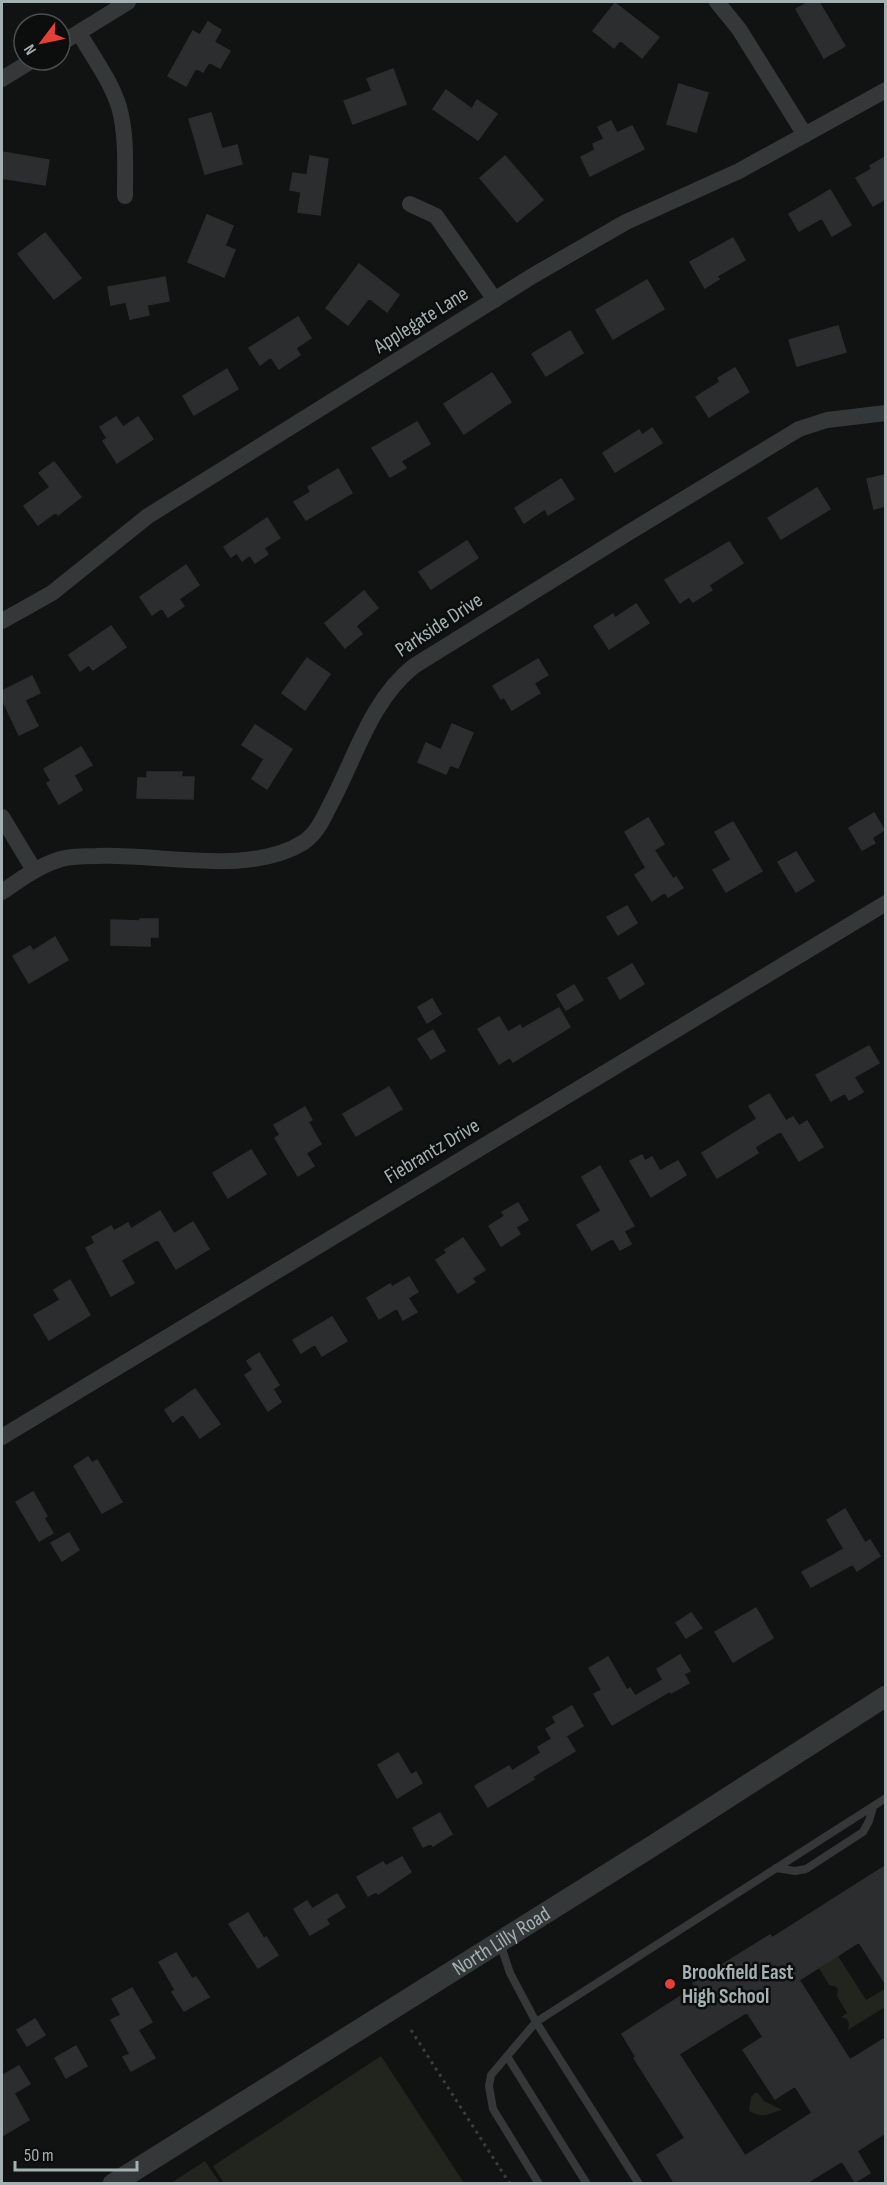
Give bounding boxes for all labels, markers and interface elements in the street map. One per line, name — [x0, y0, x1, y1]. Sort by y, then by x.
north arrow — [12, 12, 72, 72]
text: N — [20, 40, 41, 58]
street label: Applegate Lane — [368, 281, 473, 359]
street label: Parkside Drive — [391, 588, 487, 662]
street label: Fiebrantz Drive — [380, 1113, 484, 1189]
street label: North Lilly Road — [448, 1901, 555, 1981]
place label: Brookfield East High School — [682, 1960, 794, 2009]
marker: Brookfield East High School — [663, 1977, 677, 1991]
scale bar — [15, 2134, 136, 2172]
text: 50 m — [24, 2145, 54, 2166]

